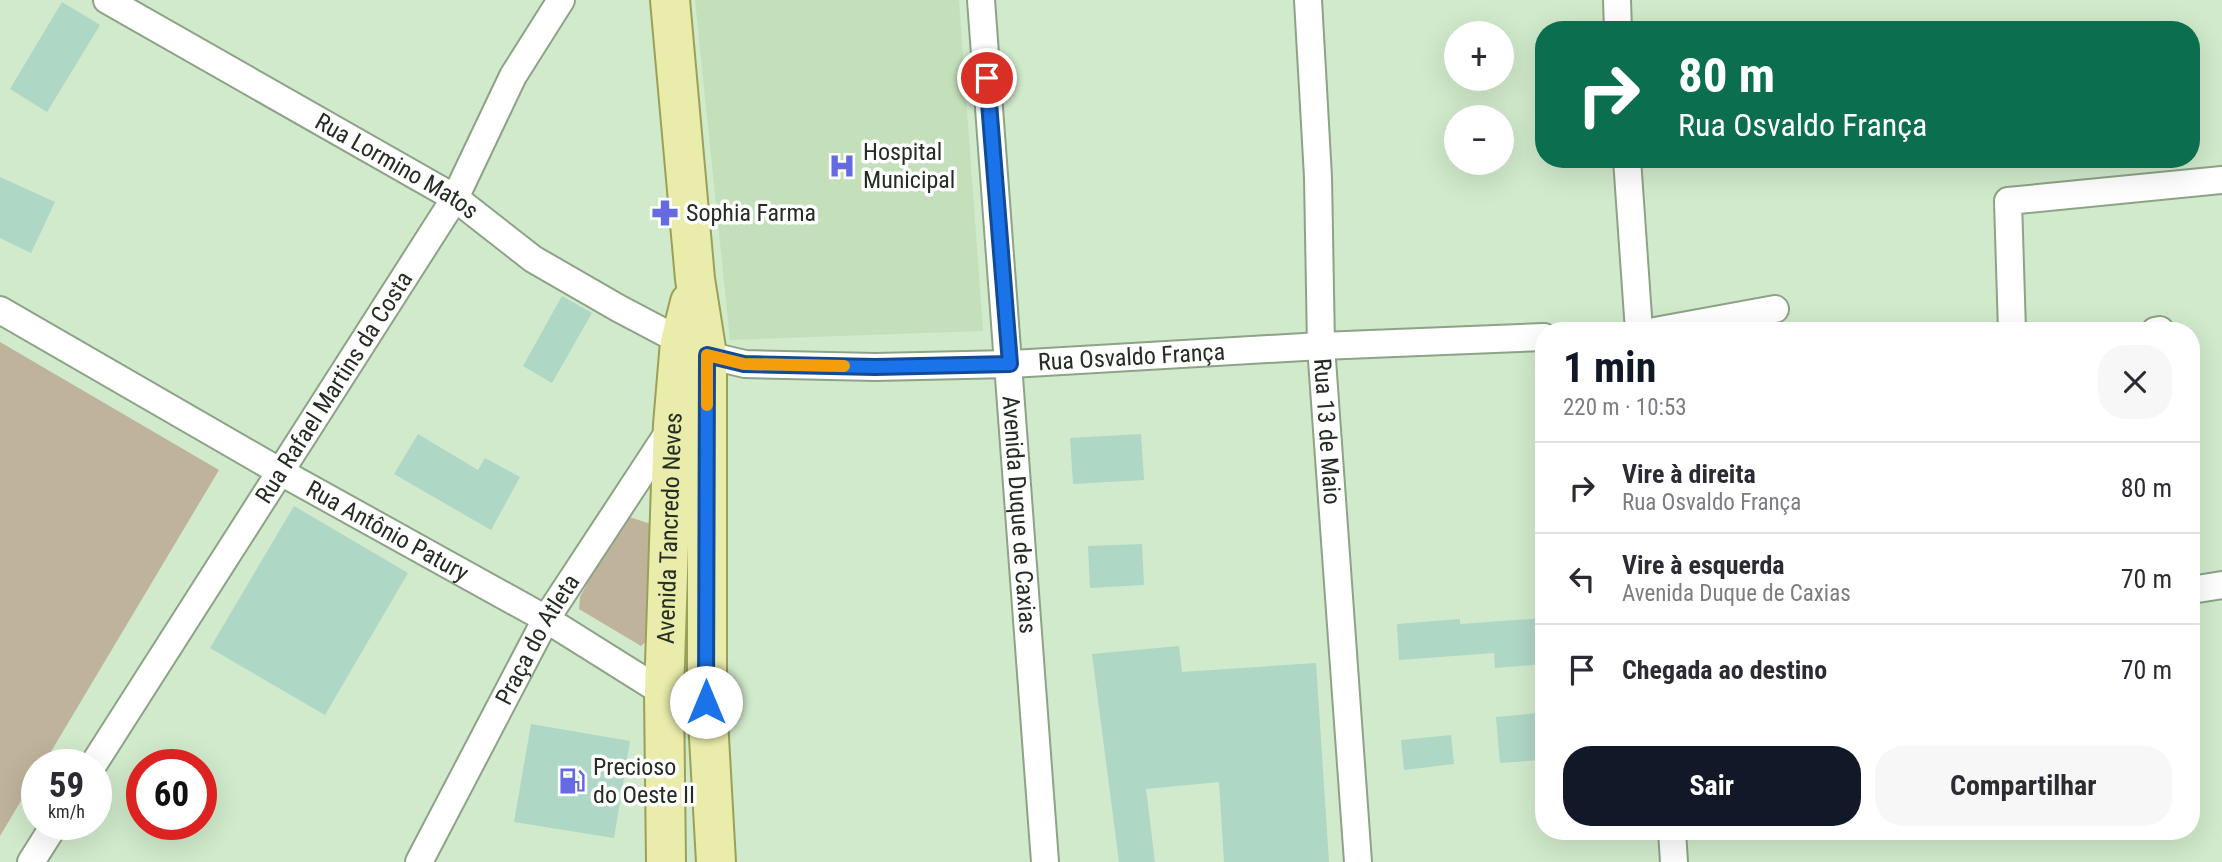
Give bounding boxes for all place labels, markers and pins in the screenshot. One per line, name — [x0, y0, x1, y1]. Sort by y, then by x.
pin — [957, 48, 1017, 108]
place label: Hospital Municipal — [863, 138, 955, 194]
hospital icon: Hospital Municipal — [827, 151, 857, 181]
pharmacy icon: Sophia Farma — [650, 198, 680, 228]
place label: Sophia Farma — [686, 199, 816, 227]
place label: Precioso do Oeste II — [593, 753, 695, 809]
fuel station icon: Precioso do Oeste II — [557, 766, 587, 796]

